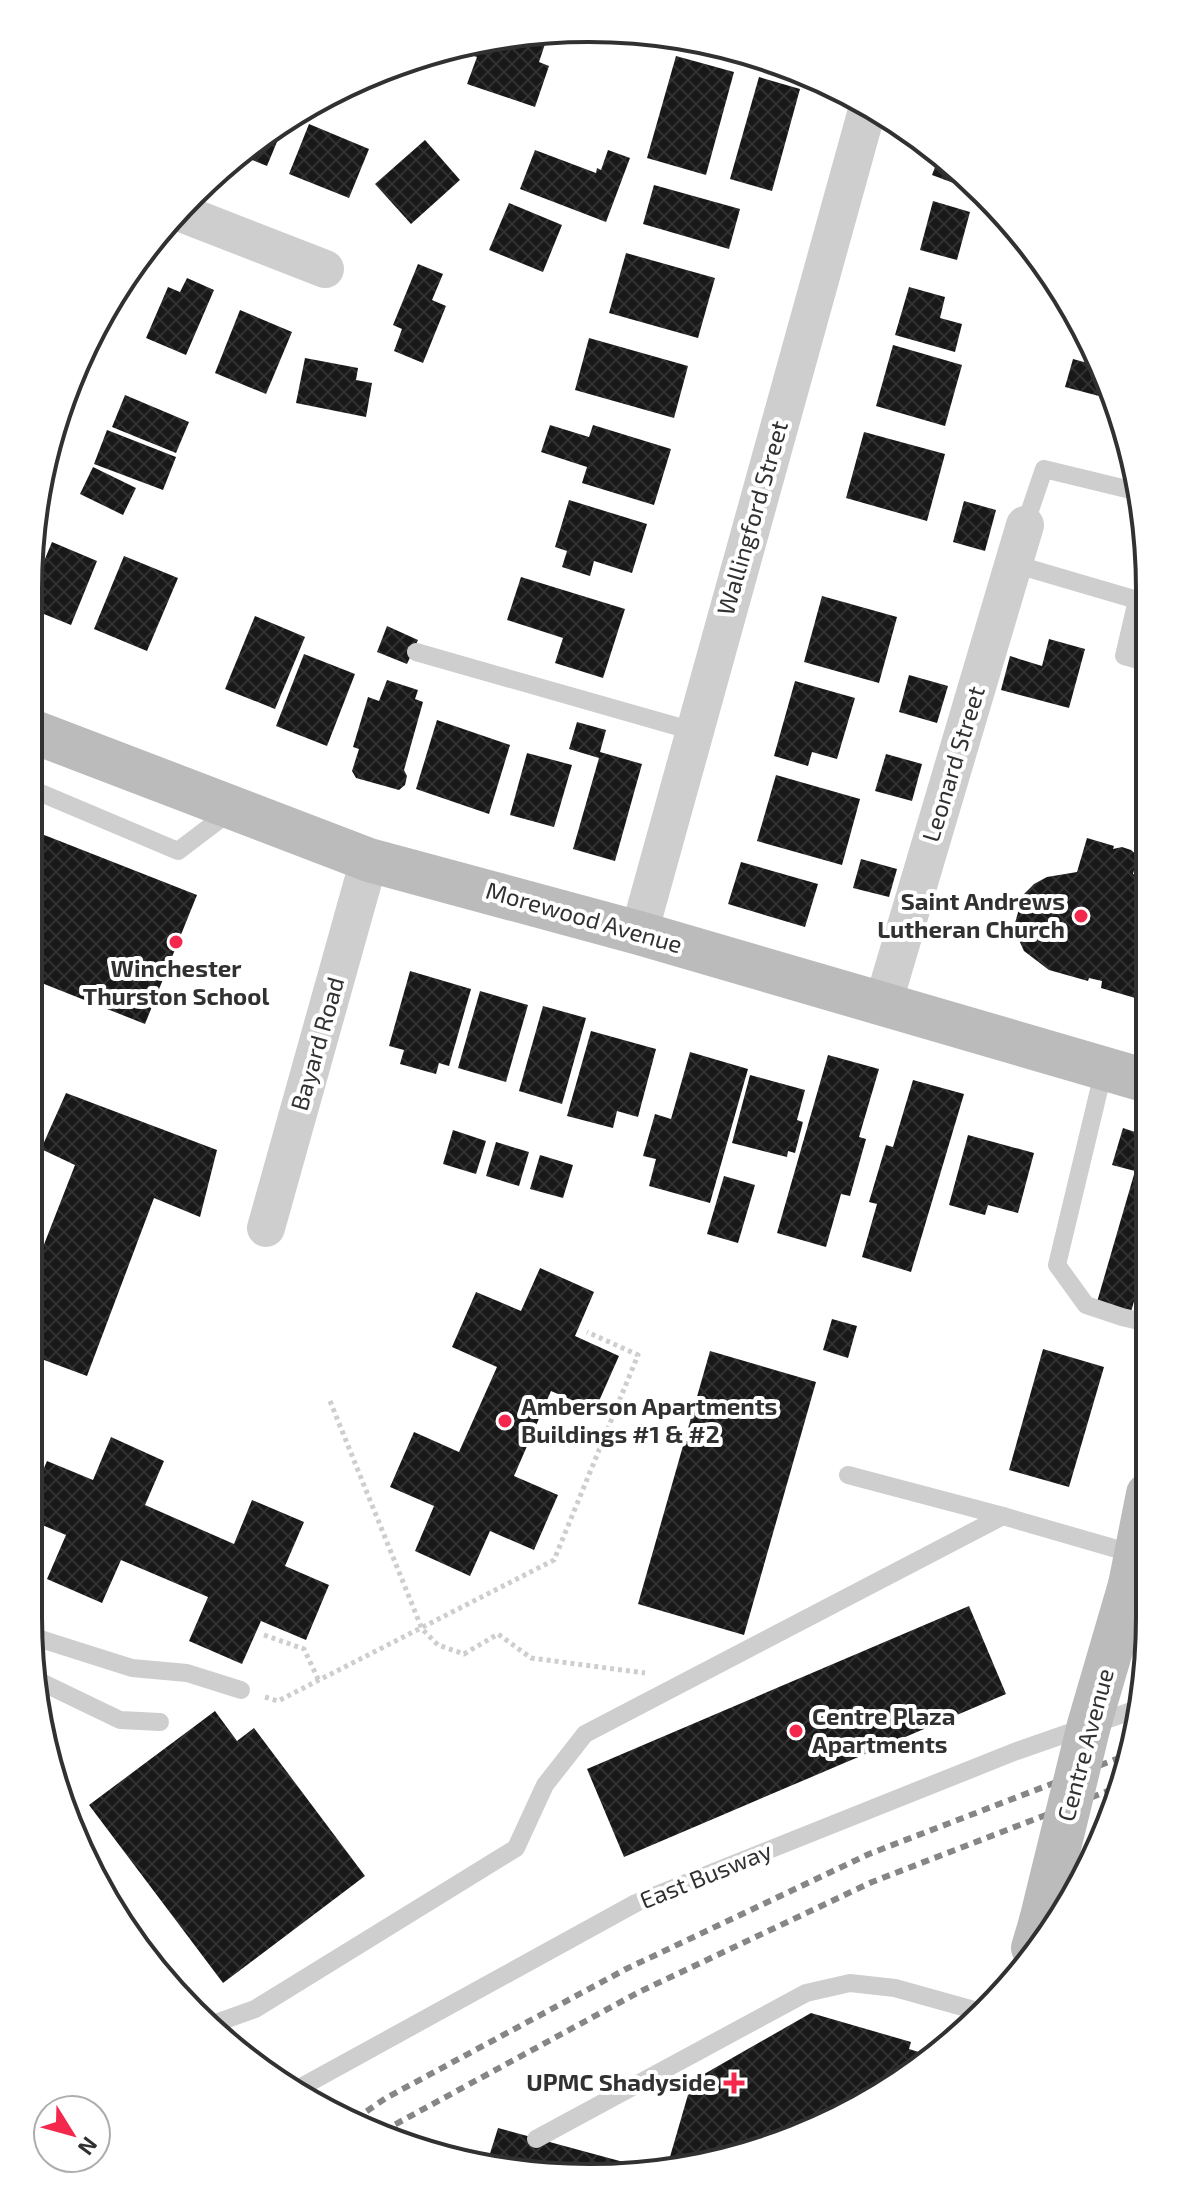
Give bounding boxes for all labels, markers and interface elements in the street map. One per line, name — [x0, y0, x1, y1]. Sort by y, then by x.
street label: Wallingford Street — [710, 417, 793, 618]
street label: Leonard Street — [915, 682, 990, 845]
street label: Morewood Avenue — [483, 875, 686, 958]
place label: Saint Andrews Lutheran Church — [877, 886, 1065, 943]
marker: Saint Andrews Lutheran Church — [1072, 907, 1090, 925]
marker: Winchester Thurston School — [167, 933, 185, 951]
place label: Winchester Thurston School — [83, 953, 269, 1010]
street label: Bayard Road — [284, 973, 349, 1114]
place label: Amberson Apartments Buildings #1 & #2 — [521, 1391, 777, 1448]
marker: Amberson Apartments Buildings #1 & #2 — [496, 1412, 514, 1430]
street label: Centre Avenue — [1050, 1665, 1119, 1824]
place label: Centre Plaza Apartments — [812, 1701, 955, 1758]
marker: Centre Plaza Apartments — [787, 1722, 805, 1740]
street label: East Busway — [635, 1835, 776, 1914]
place label: UPMC Shadyside — [526, 2067, 716, 2096]
marker: UPMC Shadyside — [723, 2072, 745, 2094]
north arrow — [32, 2094, 112, 2174]
text: N — [74, 2132, 104, 2161]

